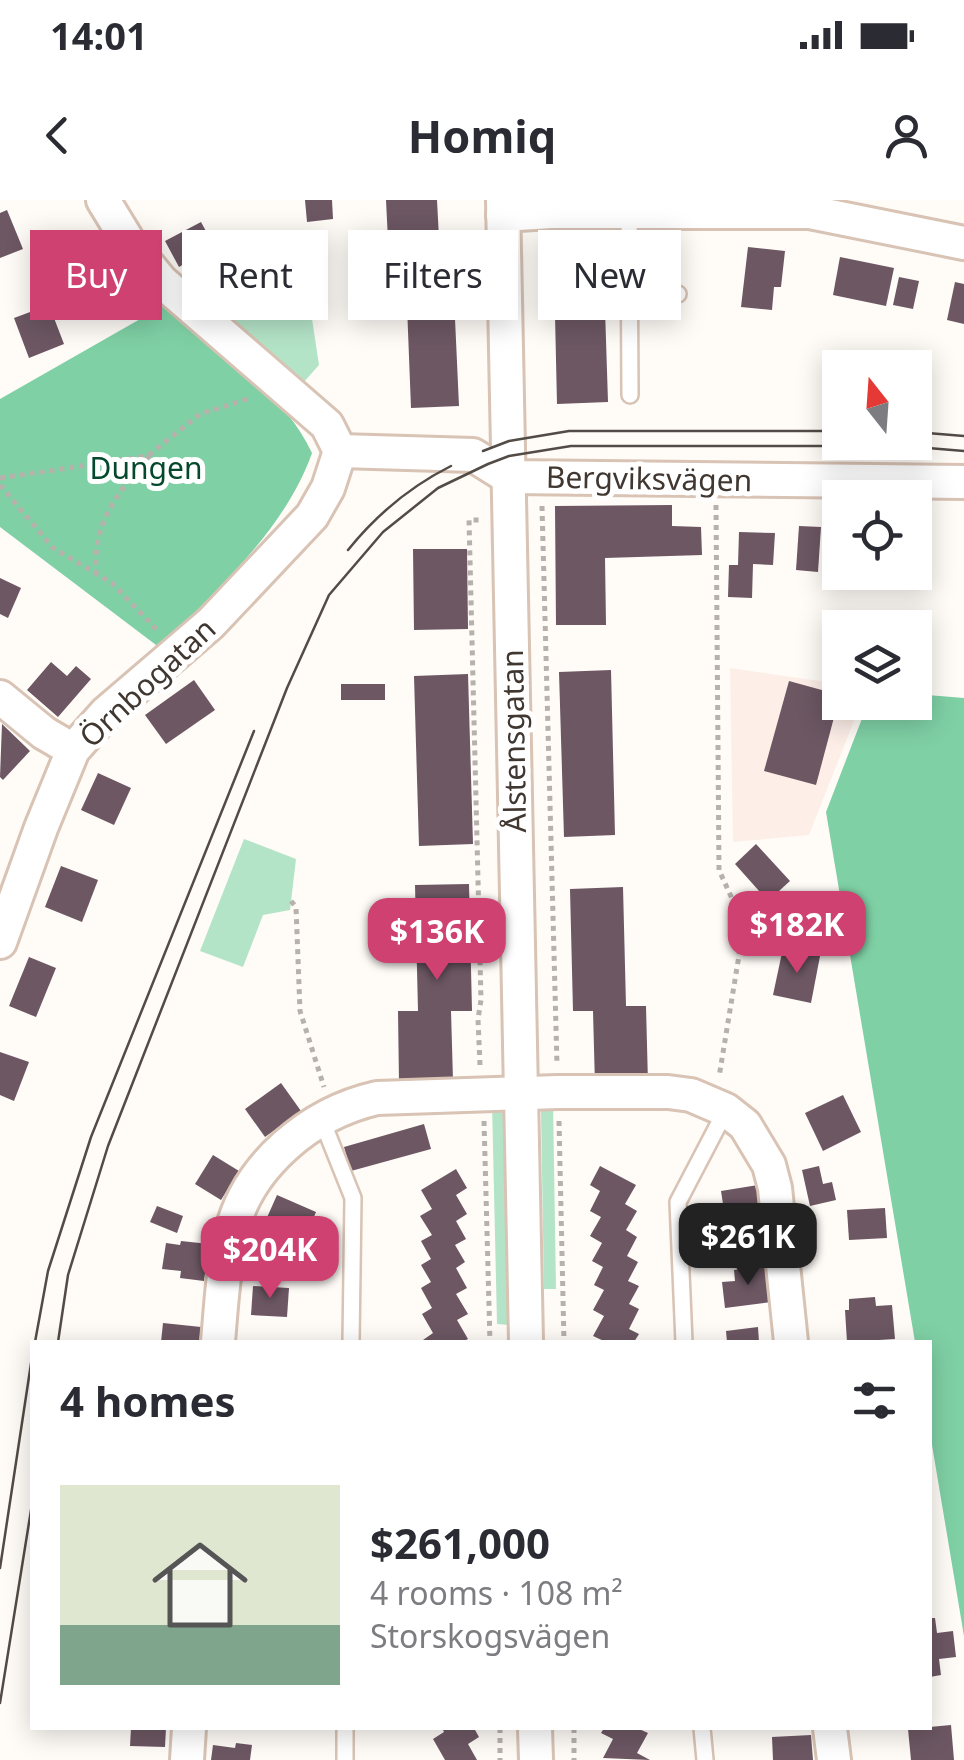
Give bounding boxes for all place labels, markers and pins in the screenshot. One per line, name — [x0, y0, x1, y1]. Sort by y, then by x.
pin: $182K — [727, 891, 867, 976]
pin: $136K — [367, 898, 507, 983]
pin: $261K — [678, 1203, 818, 1288]
pin: $204K — [200, 1216, 340, 1301]

